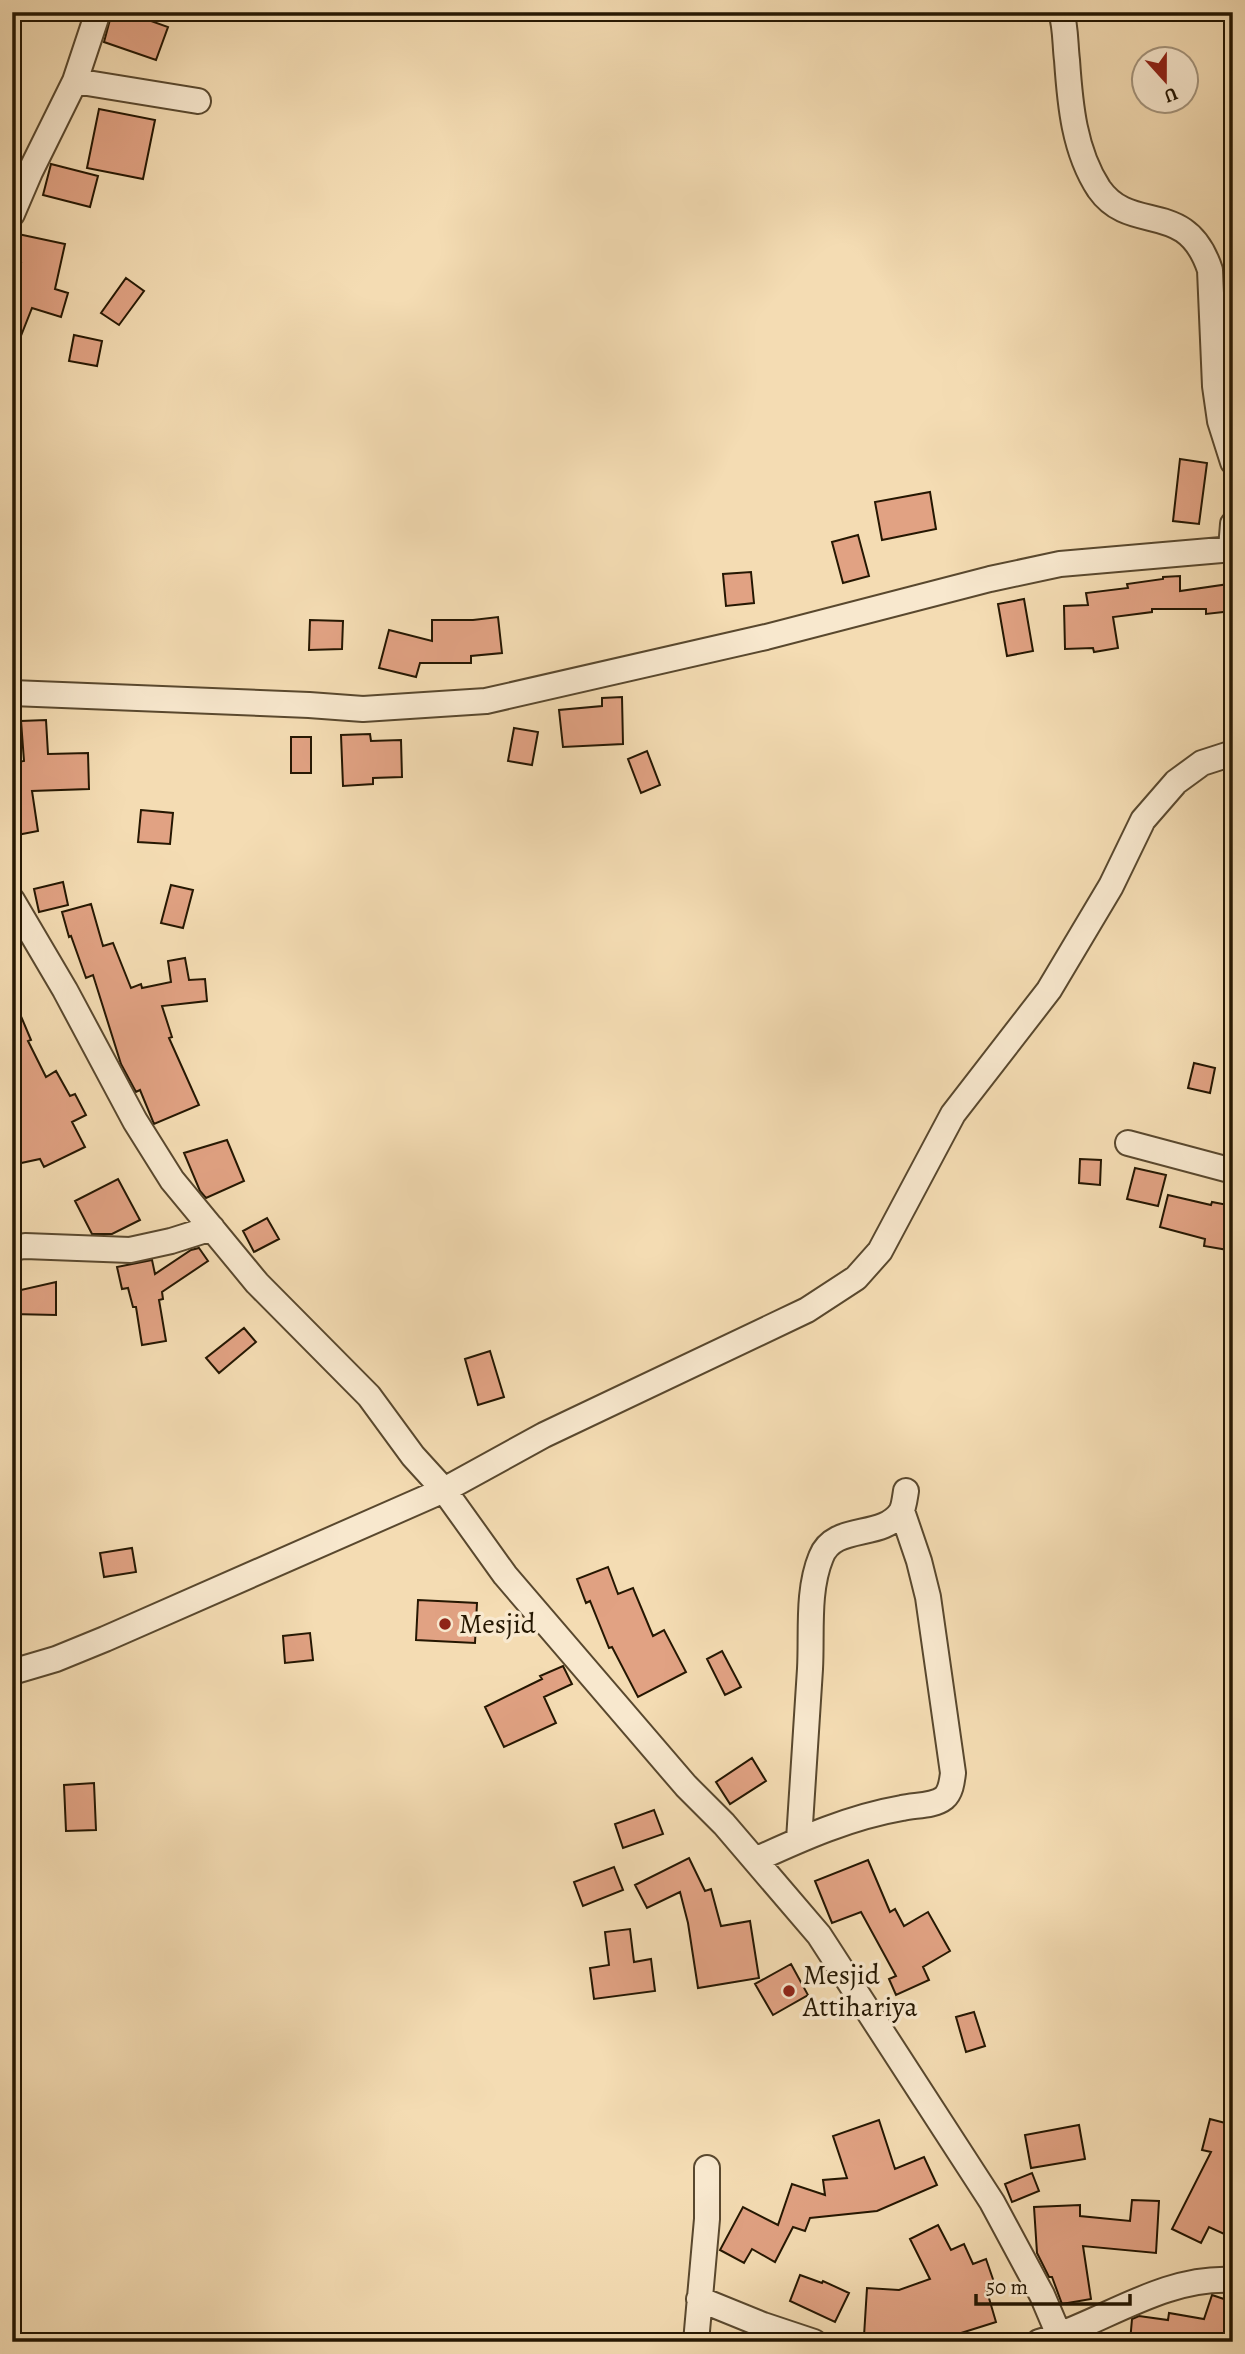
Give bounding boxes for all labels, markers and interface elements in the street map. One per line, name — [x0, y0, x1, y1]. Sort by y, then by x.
north arrow — [1130, 46, 1200, 116]
text: U — [1160, 81, 1181, 109]
place label: Mesjid — [459, 1605, 537, 1643]
marker: Mesjid — [437, 1616, 453, 1632]
place label: Mesjid Attihariya — [802, 1956, 917, 2026]
marker: Mesjid Attihariya — [781, 1983, 797, 1999]
scale bar — [976, 2263, 1130, 2307]
text: 50 m — [986, 2273, 1028, 2301]

